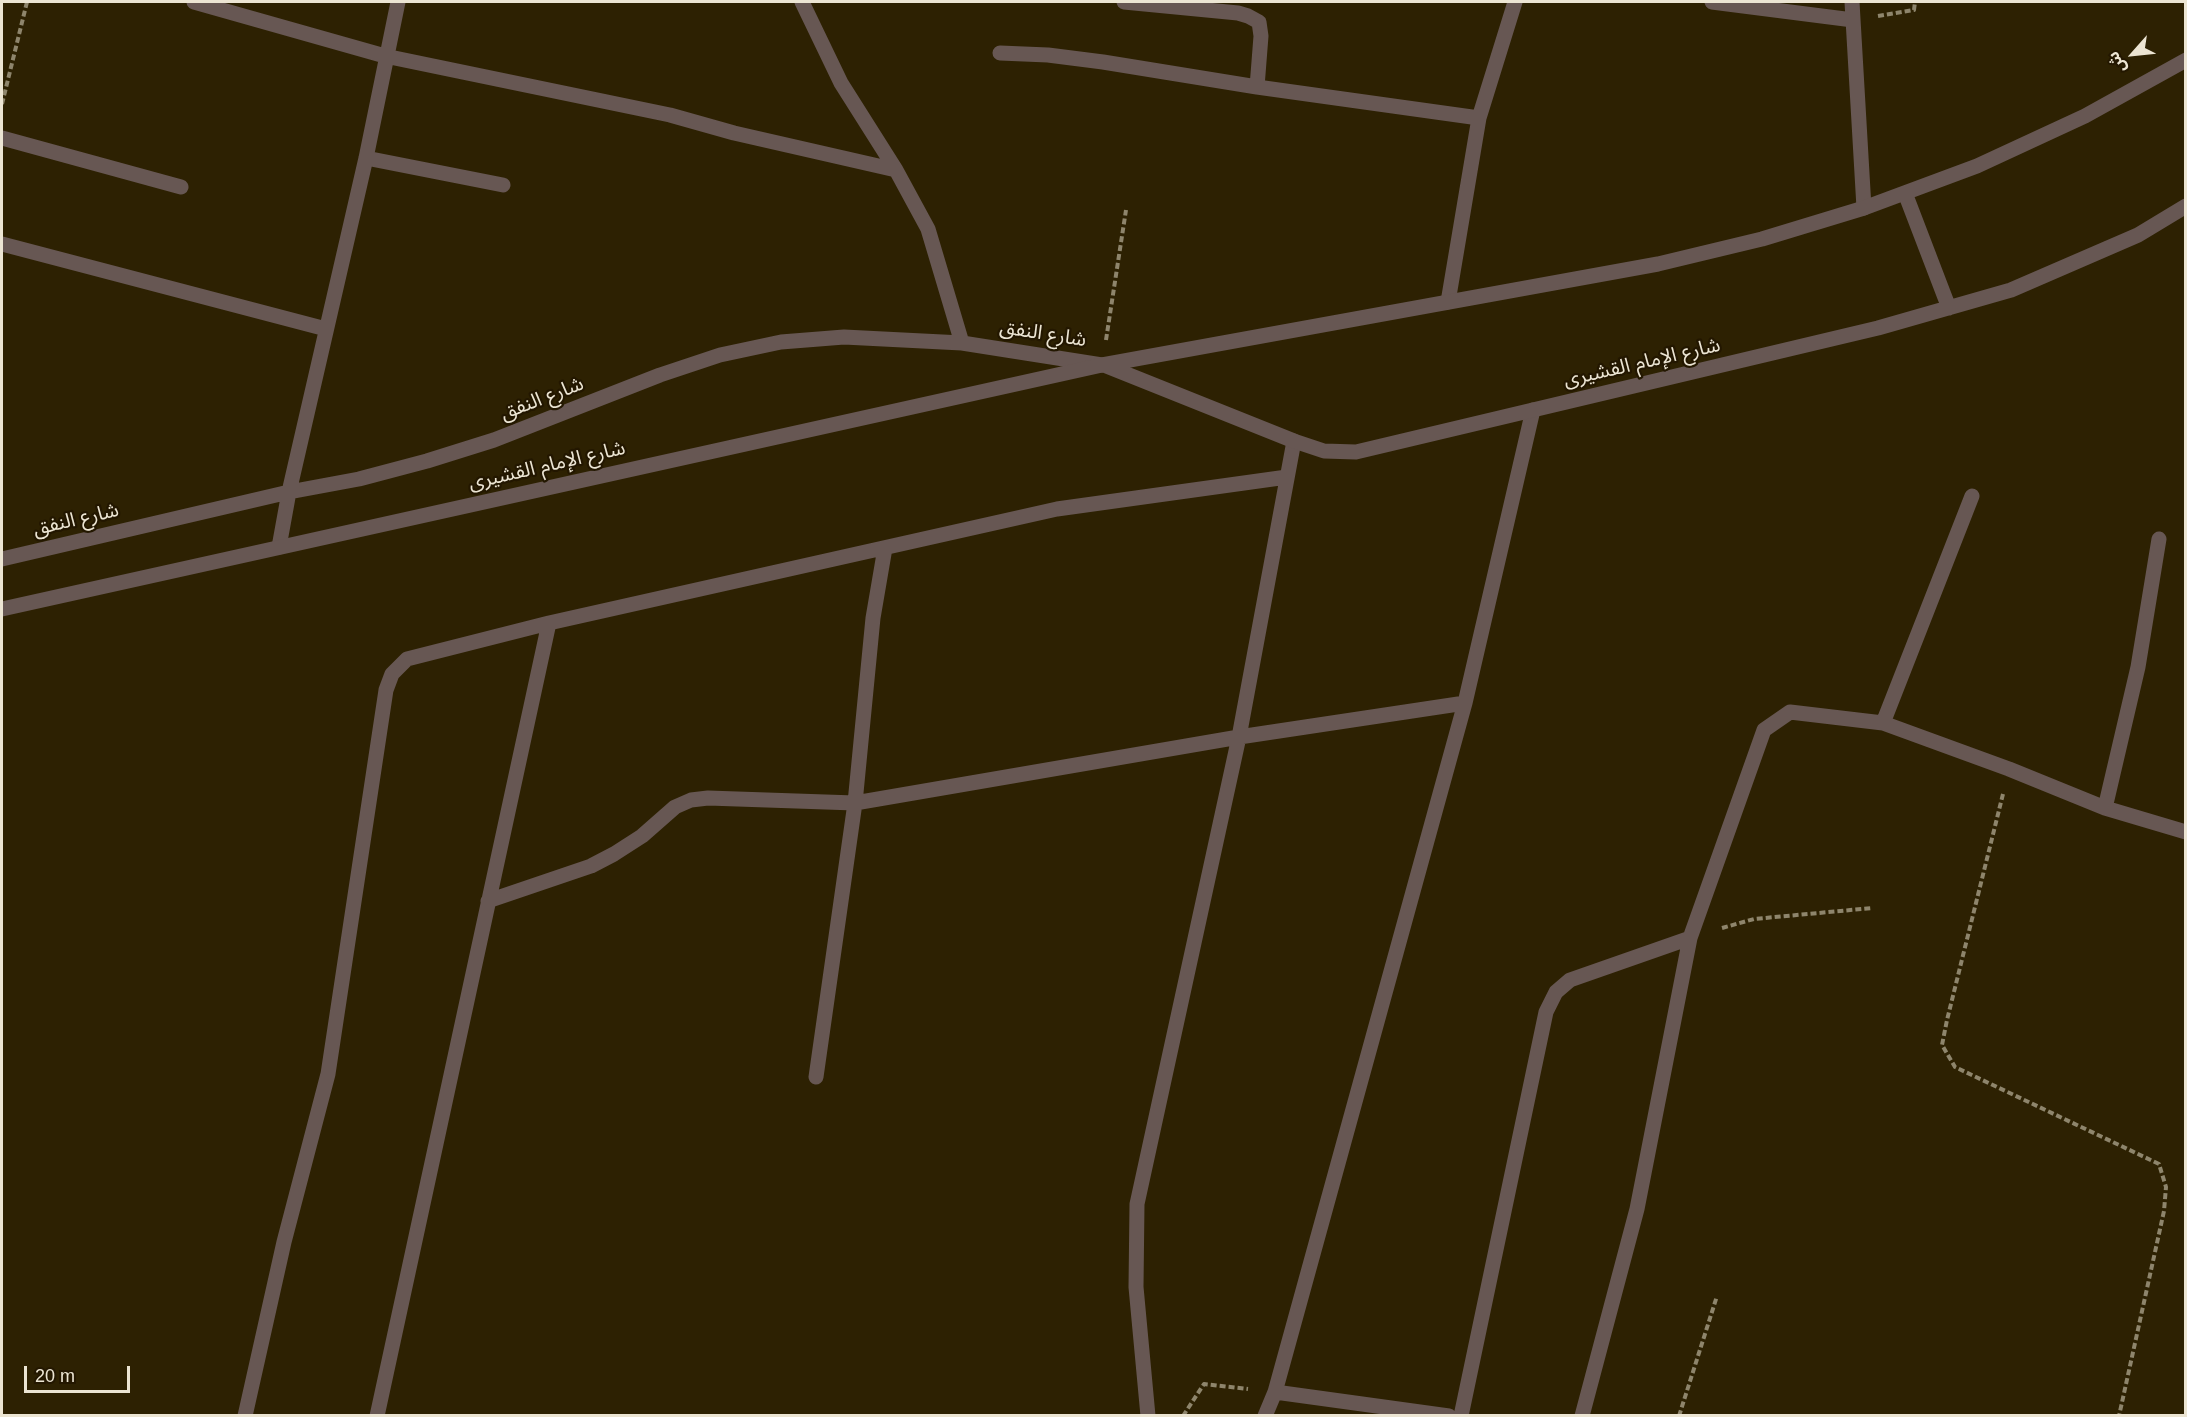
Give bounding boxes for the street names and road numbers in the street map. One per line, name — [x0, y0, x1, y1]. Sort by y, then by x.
street label: شارع النفق — [998, 315, 1088, 353]
street label: شارع الإمام القشيرى — [1561, 333, 1723, 393]
street label: شارع النفق — [497, 372, 587, 426]
street label: شارع الإمام القشيرى — [466, 436, 628, 496]
street label: شارع النفق — [31, 498, 121, 542]

